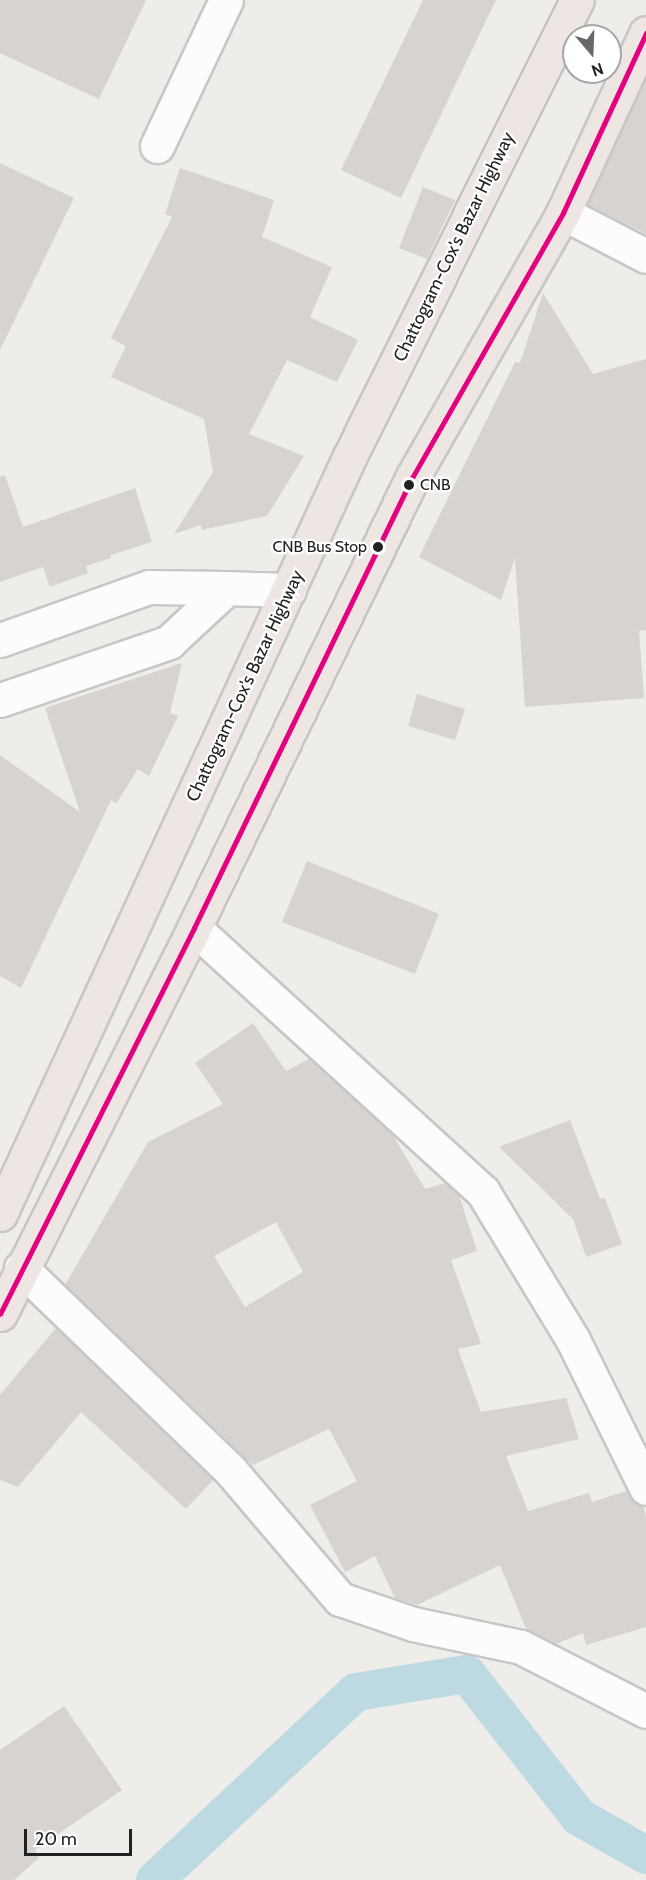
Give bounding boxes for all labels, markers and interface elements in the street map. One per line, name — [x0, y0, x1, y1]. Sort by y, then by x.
north arrow — [562, 24, 622, 84]
text: N — [589, 59, 606, 80]
street label: Chattogram-Cox's Bazar Highway — [389, 129, 519, 365]
place label: CNB — [420, 475, 451, 495]
marker: CNB — [403, 479, 415, 491]
place label: CNB Bus Stop — [273, 537, 367, 557]
marker: CNB Bus Stop — [372, 541, 384, 553]
street label: Chattogram-Cox's Bazar Highway — [182, 567, 308, 805]
scale bar — [27, 1817, 135, 1855]
text: 20 m — [35, 1828, 77, 1850]

